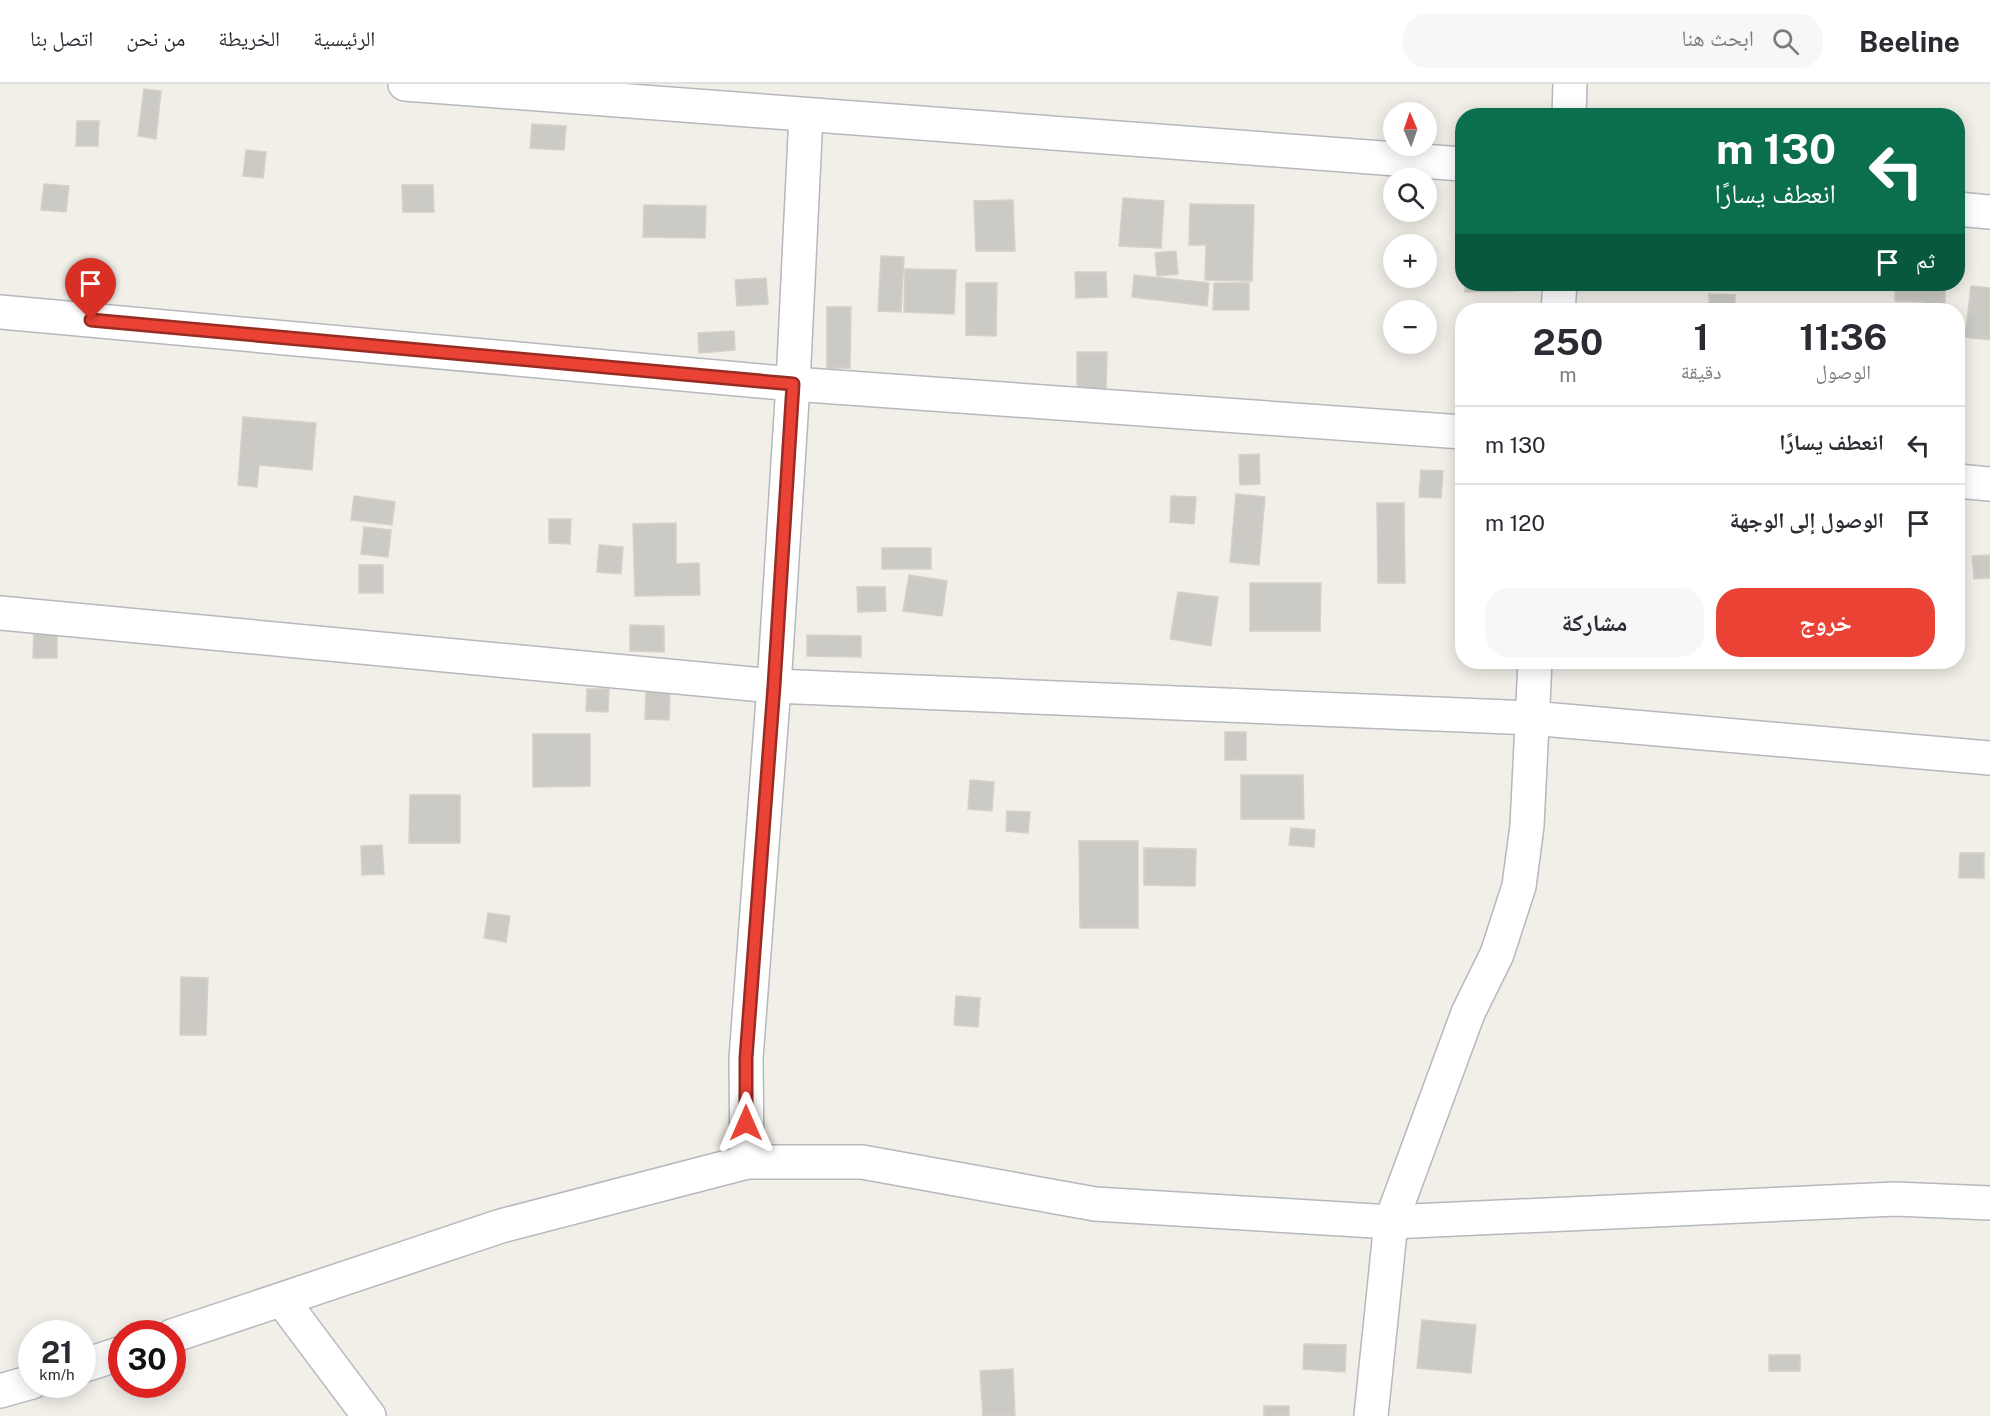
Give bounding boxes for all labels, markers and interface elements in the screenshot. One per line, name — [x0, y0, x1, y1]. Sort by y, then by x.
search box — [1403, 14, 1823, 68]
text: ابحث هنا — [1682, 25, 1754, 51]
icon: search — [1769, 25, 1802, 58]
text: Beeline — [1859, 25, 1960, 58]
text: اتصل بنا — [30, 26, 93, 51]
text: من نحن — [126, 26, 185, 51]
text: الخريطة — [218, 26, 280, 51]
text: الرئيسية — [313, 26, 375, 51]
north arrow — [1383, 102, 1437, 156]
map controls — [1383, 102, 1437, 354]
text: 130 m — [1716, 124, 1836, 173]
icon: left — [1857, 132, 1935, 210]
button: search — [1383, 168, 1437, 222]
text: انعطف يسارًا — [1715, 177, 1836, 209]
button: + — [1383, 234, 1437, 288]
icon: arrive — [1871, 246, 1904, 279]
text: ثم — [1916, 247, 1935, 273]
pin — [65, 258, 116, 320]
icon: arrive — [74, 267, 107, 300]
button: − — [1383, 300, 1437, 354]
text: 1 — [1693, 316, 1709, 358]
text: 11:36 — [1799, 316, 1887, 358]
text: 250 — [1533, 321, 1603, 363]
text: دقيقة — [1681, 360, 1721, 384]
text: الوصول — [1816, 360, 1871, 384]
text: m — [1559, 363, 1577, 387]
text: انعطف يسارًا — [1779, 429, 1884, 455]
icon: left — [1902, 429, 1935, 462]
text: 130 m — [1485, 432, 1546, 458]
text: الوصول إلى الوجهة — [1729, 507, 1884, 533]
icon: arrive — [1902, 507, 1935, 540]
text: 120 m — [1485, 510, 1545, 536]
button: مشاركة — [1485, 588, 1704, 657]
button: خروج — [1716, 588, 1935, 657]
position arrow — [714, 1091, 778, 1155]
speed limit sign: 30 — [108, 1320, 186, 1398]
text: 21 — [41, 1334, 73, 1370]
text: km/h — [39, 1366, 75, 1383]

